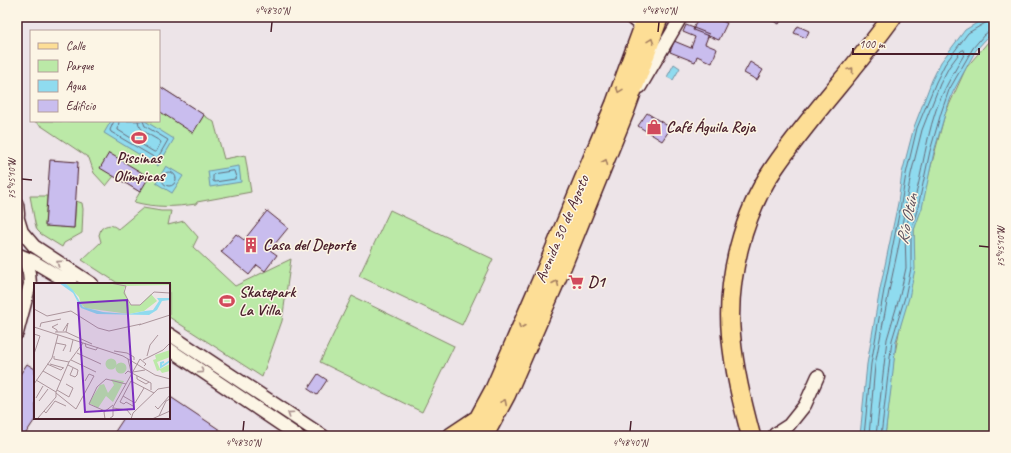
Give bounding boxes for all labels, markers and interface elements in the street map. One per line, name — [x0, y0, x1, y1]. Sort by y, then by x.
text: 4°48'30"N — [255, 4, 291, 17]
text: 4°48'40"N — [642, 4, 678, 17]
legend — [30, 30, 160, 122]
scale bar — [853, 30, 979, 56]
text: 100 m — [859, 36, 886, 52]
one-way arrow — [646, 37, 655, 44]
text: Calle — [66, 38, 86, 54]
text: Parque — [66, 58, 95, 74]
one-way arrow — [847, 68, 854, 75]
text: Agua — [66, 78, 87, 94]
one-way arrow — [615, 86, 624, 93]
text: Edificio — [66, 98, 96, 114]
place label: Café Águila Roja — [666, 117, 757, 137]
shop icon: Café Águila Roja — [645, 118, 663, 136]
sports icon: Piscinas Olímpicas — [130, 129, 148, 147]
place label: Piscinas Olímpicas — [114, 148, 166, 186]
text: 75°45'10"W — [5, 157, 18, 199]
one-way arrow — [600, 159, 608, 166]
street label: Avenida 30 de Agosto — [530, 171, 594, 286]
water label: Río Otún — [891, 191, 923, 246]
text: 75°45'10"W — [994, 225, 1007, 267]
place label: Casa del Deporte — [263, 235, 357, 255]
building icon: Casa del Deporte — [242, 236, 260, 254]
one-way arrow — [57, 260, 64, 267]
place label: D1 — [588, 272, 606, 292]
supermarket icon: D1 — [567, 273, 585, 291]
one-way arrow — [551, 279, 559, 287]
place label: Skatepark La Villa — [239, 282, 297, 320]
inset map — [34, 283, 170, 419]
sports icon: Skatepark La Villa — [218, 292, 236, 310]
one-way arrow — [518, 322, 526, 330]
one-way arrow — [197, 366, 204, 374]
one-way arrow — [499, 398, 507, 406]
one-way arrow — [287, 411, 294, 419]
text: 4°48'30"N — [226, 436, 262, 449]
text: 4°48'40"N — [613, 436, 649, 449]

